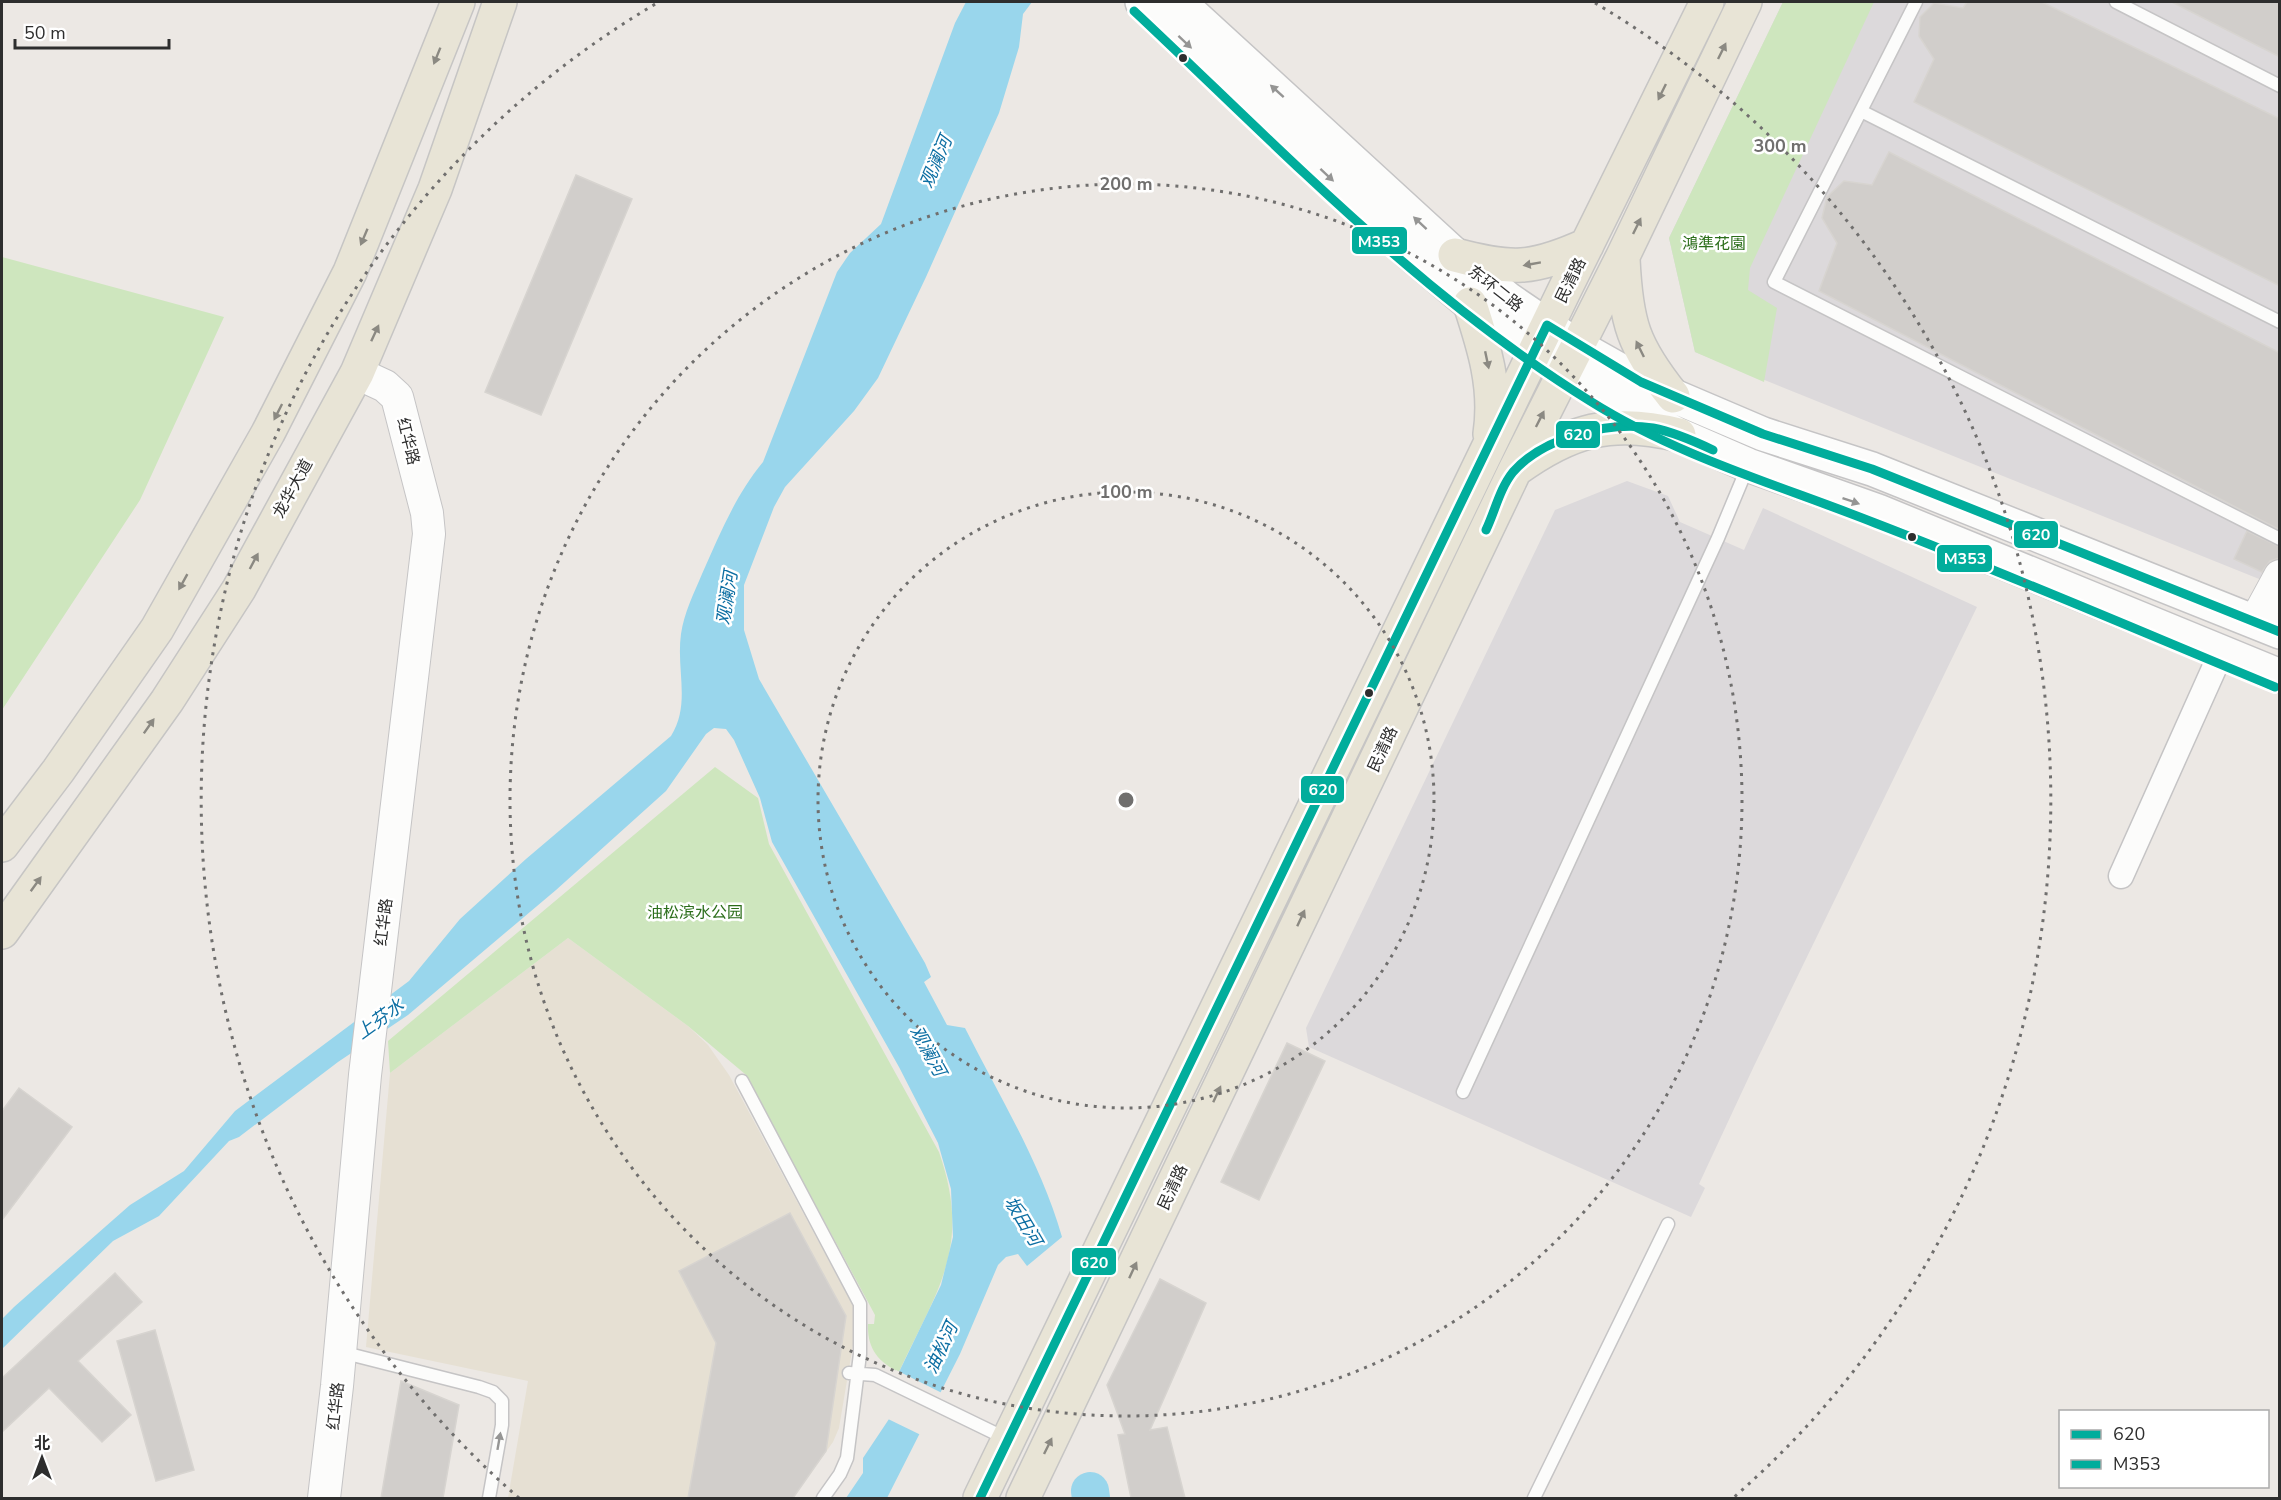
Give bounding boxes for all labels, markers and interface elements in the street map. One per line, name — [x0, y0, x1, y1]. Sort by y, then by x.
scale bar — [15, 12, 170, 50]
text: 50 m — [24, 21, 66, 45]
one-way arrow — [1177, 34, 1191, 48]
one-way arrow — [1717, 42, 1726, 59]
one-way arrow — [432, 48, 442, 66]
unlabelled marker — [1177, 52, 1189, 64]
one-way arrow — [1658, 83, 1667, 100]
one-way arrow — [1270, 85, 1285, 98]
water label: 观澜河 — [914, 130, 959, 192]
text: 300 m — [1753, 134, 1807, 158]
one-way arrow — [1319, 168, 1333, 182]
text: 200 m — [1099, 172, 1153, 196]
one-way arrow — [1413, 217, 1427, 231]
one-way arrow — [1633, 218, 1642, 235]
line badge: M353 — [1351, 226, 1408, 255]
one-way arrow — [359, 228, 369, 246]
text: M353 — [1358, 231, 1400, 253]
park label: 鴻準花園 — [1682, 233, 1746, 255]
street label: 民清路 — [1550, 254, 1591, 307]
street label: 东环二路 — [1463, 260, 1527, 317]
one-way arrow — [1522, 260, 1541, 269]
one-way arrow — [370, 325, 379, 342]
one-way arrow — [1636, 340, 1645, 357]
one-way arrow — [1483, 350, 1492, 369]
one-way arrow — [274, 403, 284, 421]
one-way arrow — [1536, 411, 1545, 428]
street label: 红华路 — [392, 415, 425, 467]
line badge: 620 — [1555, 420, 1601, 449]
text: 620 — [1564, 424, 1592, 446]
street label: 龙华大道 — [268, 455, 318, 522]
text: 100 m — [1099, 480, 1153, 504]
one-way arrow — [1842, 497, 1860, 507]
line badge: 620 — [2013, 520, 2059, 549]
text: 620 — [2022, 524, 2050, 546]
unlabelled marker — [1906, 531, 1918, 543]
line badge: M353 — [1936, 544, 1993, 573]
text: M353 — [1944, 548, 1986, 570]
one-way arrow — [248, 552, 258, 570]
water label: 观澜河 — [711, 566, 744, 627]
one-way arrow — [178, 574, 188, 591]
unlabelled marker — [1363, 687, 1375, 699]
one-way arrow — [143, 718, 155, 734]
street label: 民清路 — [1363, 723, 1403, 776]
line badge: 620 — [1300, 775, 1345, 804]
text: 620 — [1309, 779, 1337, 801]
centre of rings — [1116, 790, 1136, 810]
one-way arrow — [30, 877, 42, 893]
street label: 红华路 — [370, 897, 398, 947]
park label: 油松滨水公园 — [647, 902, 743, 924]
one-way arrow — [1296, 910, 1305, 927]
water label: 上芬水 — [351, 993, 410, 1045]
water label: 观澜河 — [904, 1022, 953, 1083]
one-way arrow — [1212, 1086, 1221, 1103]
street label: 民清路 — [1153, 1161, 1193, 1214]
water label: 坂田河 — [999, 1192, 1049, 1253]
line badge: 620 — [1071, 1247, 1117, 1276]
text: 620 — [1080, 1252, 1108, 1274]
one-way arrow — [1128, 1262, 1137, 1279]
water label: 油松河 — [919, 1316, 965, 1378]
street label: 红华路 — [323, 1381, 349, 1431]
legend — [2059, 1410, 2269, 1488]
text: 620 — [2113, 1422, 2145, 1446]
north arrow — [12, 1428, 72, 1488]
one-way arrow — [495, 1431, 504, 1450]
text: 北 — [34, 1433, 50, 1455]
one-way arrow — [1044, 1437, 1053, 1454]
text: M353 — [2113, 1452, 2161, 1476]

